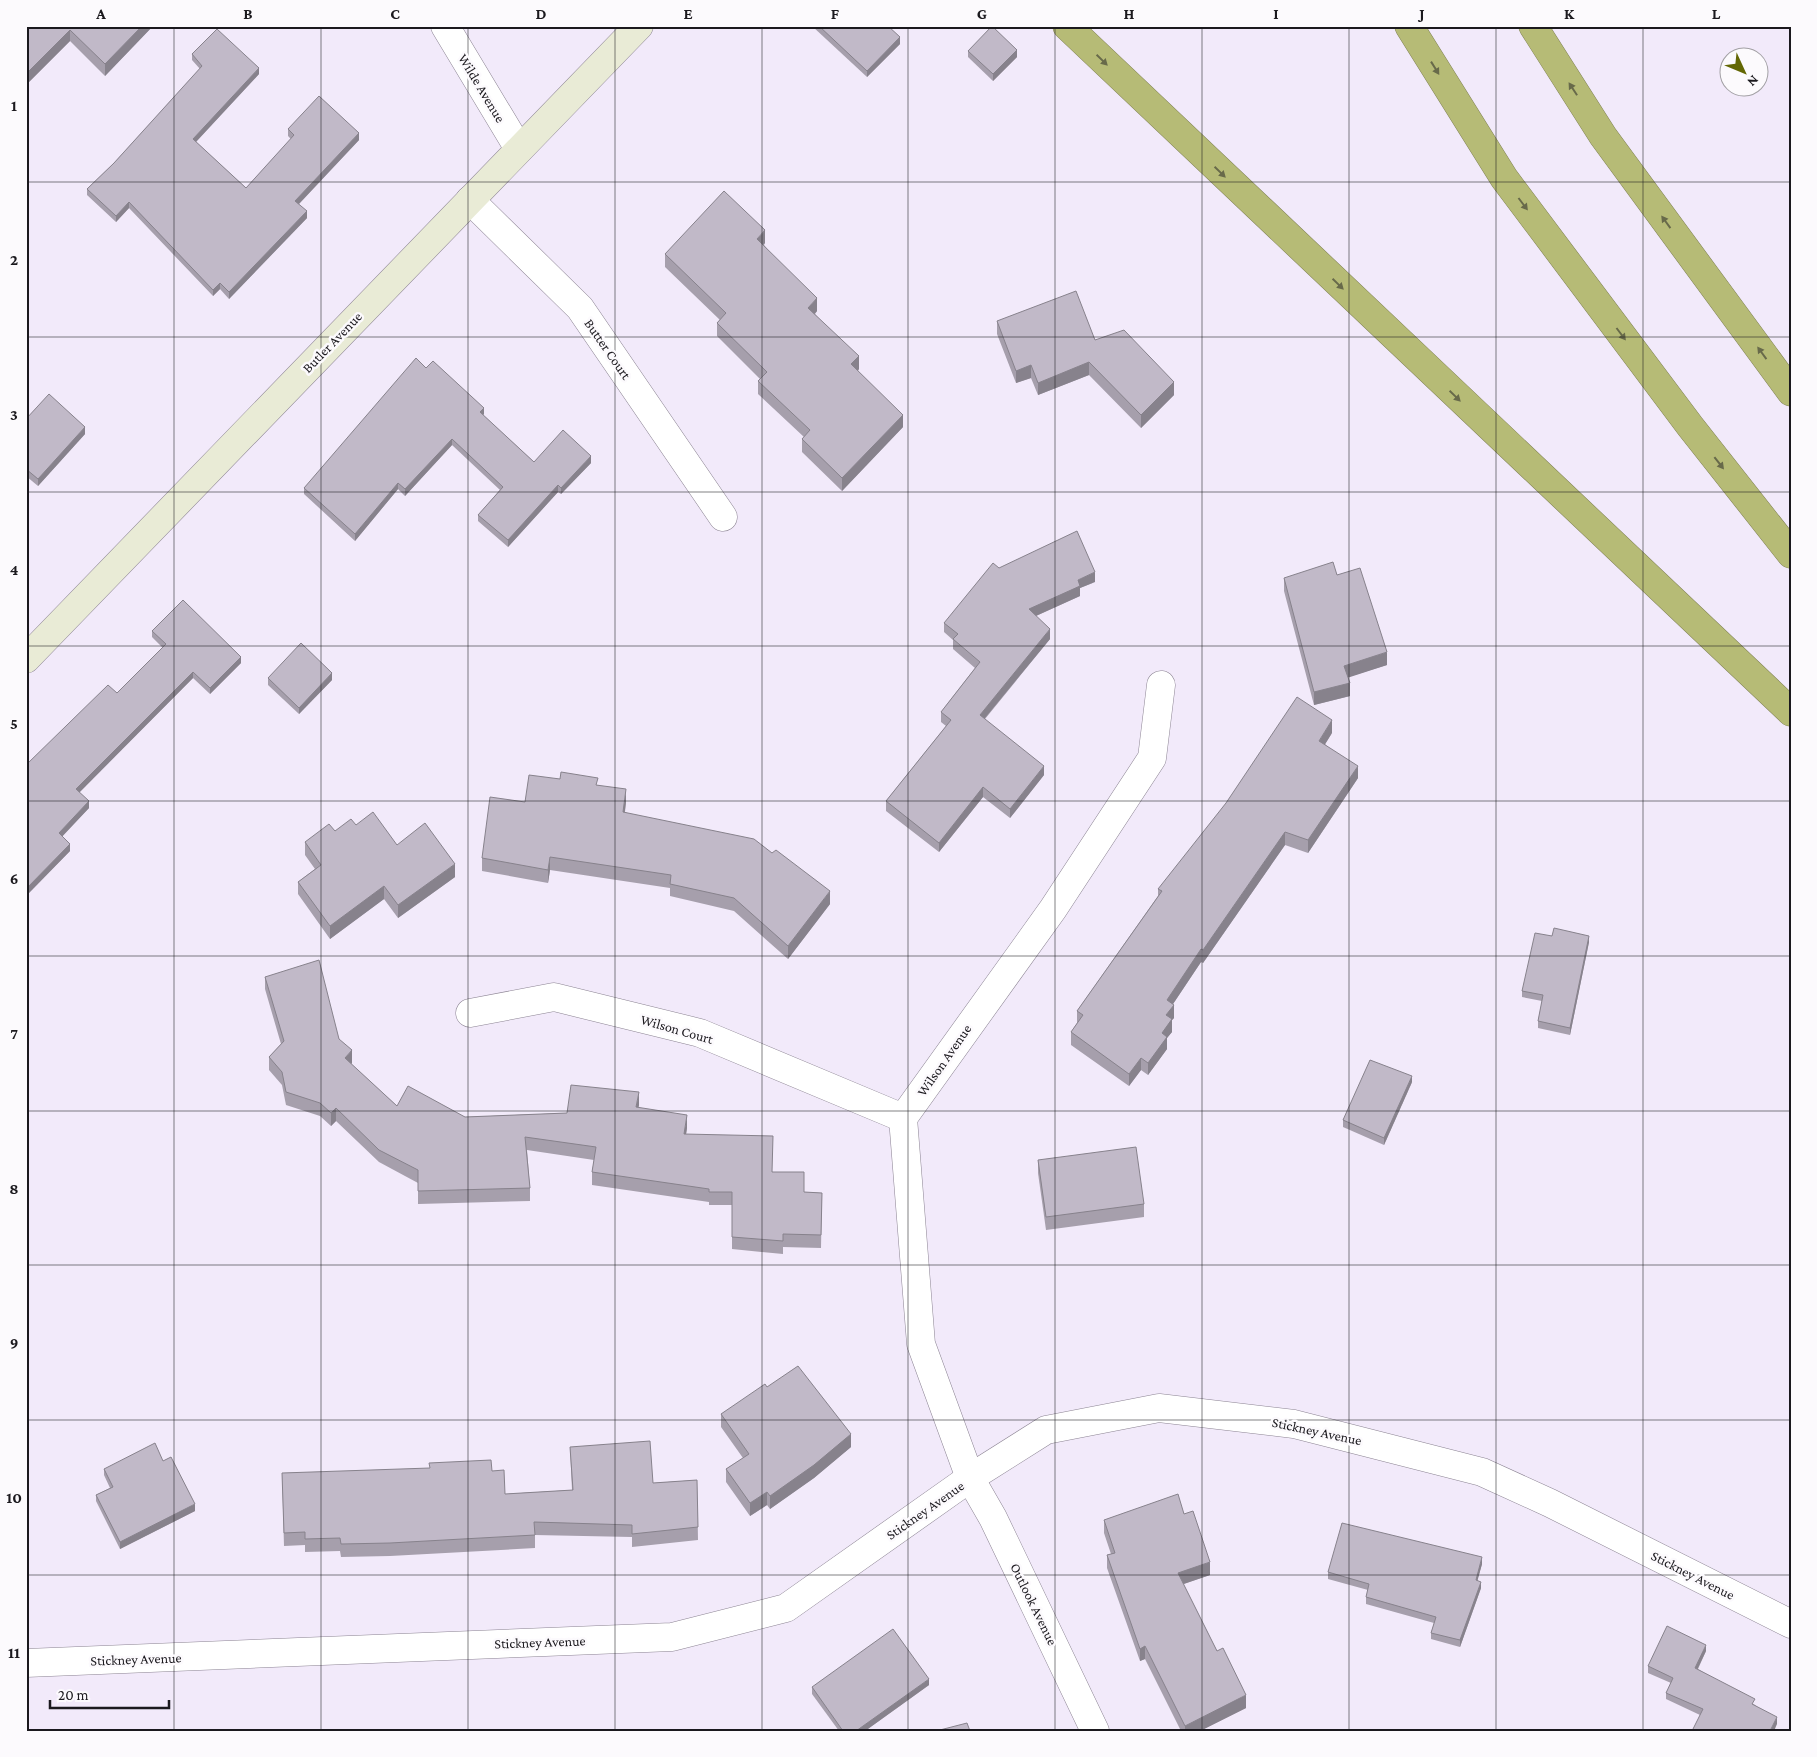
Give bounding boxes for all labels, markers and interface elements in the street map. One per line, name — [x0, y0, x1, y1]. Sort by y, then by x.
text: A — [95, 5, 106, 22]
text: B — [243, 5, 253, 22]
text: C — [390, 5, 400, 22]
text: D — [535, 5, 547, 22]
text: E — [683, 5, 693, 22]
text: F — [831, 5, 840, 22]
text: G — [977, 5, 987, 22]
text: H — [1124, 5, 1135, 22]
text: I — [1273, 5, 1279, 22]
text: J — [1417, 5, 1425, 22]
text: K — [1564, 5, 1575, 22]
text: L — [1712, 5, 1721, 22]
north arrow — [1720, 48, 1770, 98]
street label: Wilde Avenue — [455, 51, 509, 125]
one-way arrow — [1096, 54, 1108, 66]
one-way arrow — [1431, 61, 1440, 74]
text: N — [1744, 72, 1762, 90]
one-way arrow — [1568, 82, 1578, 95]
text: 1 — [11, 97, 17, 114]
one-way arrow — [1214, 166, 1226, 178]
one-way arrow — [1518, 197, 1529, 210]
one-way arrow — [1661, 215, 1671, 229]
text: 2 — [10, 251, 18, 268]
one-way arrow — [1331, 278, 1343, 290]
street label: Butler Avenue — [299, 308, 365, 376]
street label: Butter Court — [581, 316, 635, 383]
one-way arrow — [1616, 327, 1626, 341]
one-way arrow — [1757, 346, 1767, 360]
one-way arrow — [1449, 390, 1461, 402]
text: 3 — [10, 406, 18, 423]
one-way arrow — [1714, 457, 1725, 470]
text: 4 — [10, 561, 19, 578]
text: 5 — [10, 715, 18, 732]
text: 6 — [10, 870, 18, 887]
street label: Wilson Court — [639, 1011, 715, 1047]
street label: Wilson Avenue — [913, 1021, 975, 1099]
text: 7 — [10, 1025, 18, 1042]
text: 8 — [9, 1180, 19, 1197]
text: 9 — [10, 1334, 18, 1351]
street label: Stickney Avenue — [1271, 1414, 1363, 1448]
street label: Stickney Avenue — [883, 1477, 967, 1543]
text: 10 — [6, 1489, 22, 1506]
street label: Stickney Avenue — [1649, 1547, 1737, 1603]
street label: Outlook Avenue — [1007, 1560, 1061, 1648]
street label: Stickney Avenue — [494, 1632, 586, 1652]
text: 11 — [8, 1644, 20, 1661]
street label: Stickney Avenue — [90, 1649, 182, 1669]
scale bar — [50, 1677, 169, 1709]
text: 20 m — [58, 1687, 89, 1703]

